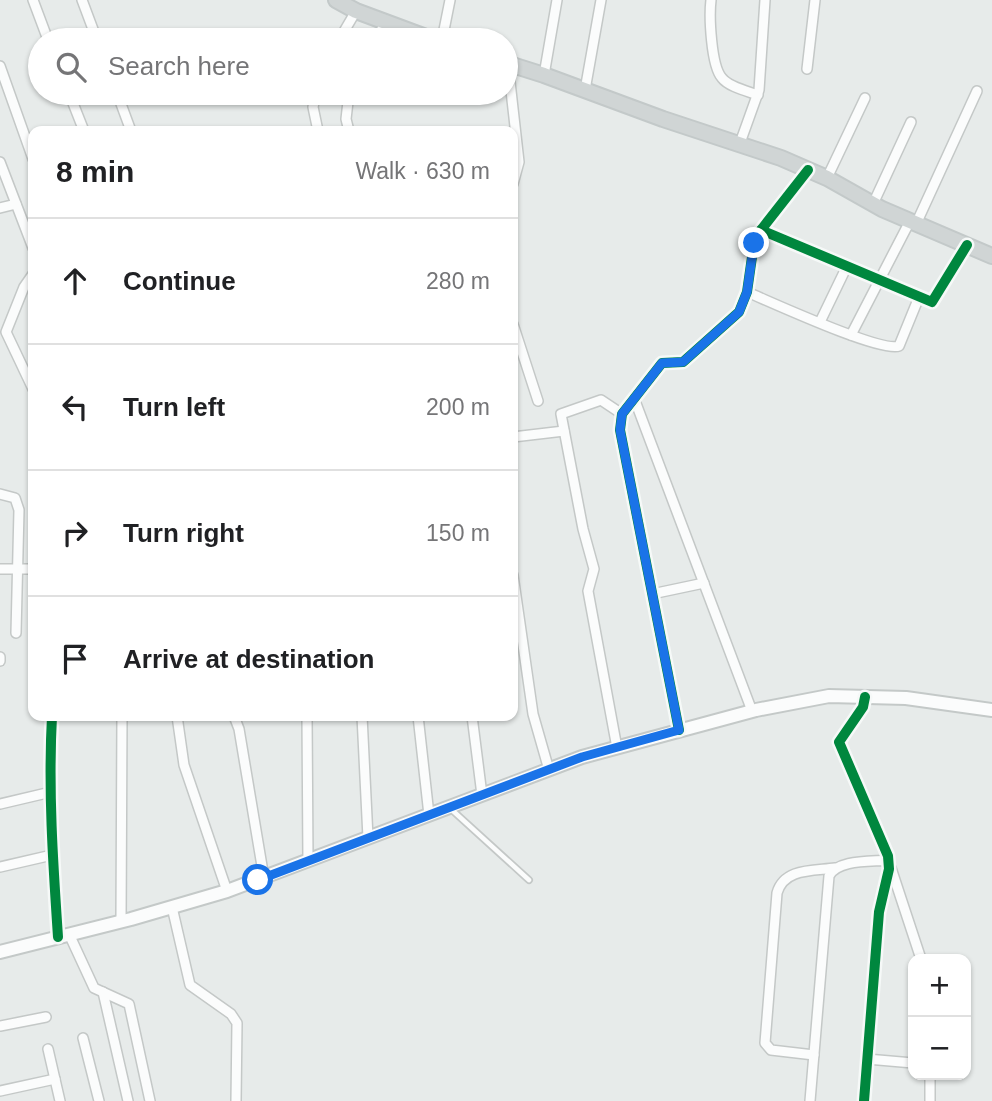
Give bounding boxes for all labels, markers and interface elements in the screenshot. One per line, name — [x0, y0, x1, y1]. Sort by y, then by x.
search box — [28, 28, 518, 105]
icon: search — [52, 48, 90, 86]
text: Search here — [108, 51, 250, 81]
text: 8 min — [56, 155, 134, 188]
text: Walk · 630 m — [355, 158, 490, 184]
route end — [738, 227, 769, 258]
icon: ahead — [56, 262, 94, 300]
text: Continue — [123, 266, 236, 296]
text: 280 m — [426, 268, 490, 294]
icon: left — [56, 388, 94, 426]
text: Turn left — [123, 392, 225, 422]
text: 200 m — [426, 394, 490, 420]
icon: right — [56, 514, 94, 552]
text: Turn right — [123, 518, 244, 548]
text: 150 m — [426, 520, 490, 546]
icon: arrive — [56, 640, 94, 678]
text: Arrive at destination — [123, 644, 374, 674]
route start — [242, 864, 273, 895]
map controls — [908, 954, 971, 1080]
button: + — [908, 954, 971, 1017]
button: − — [908, 1017, 971, 1080]

